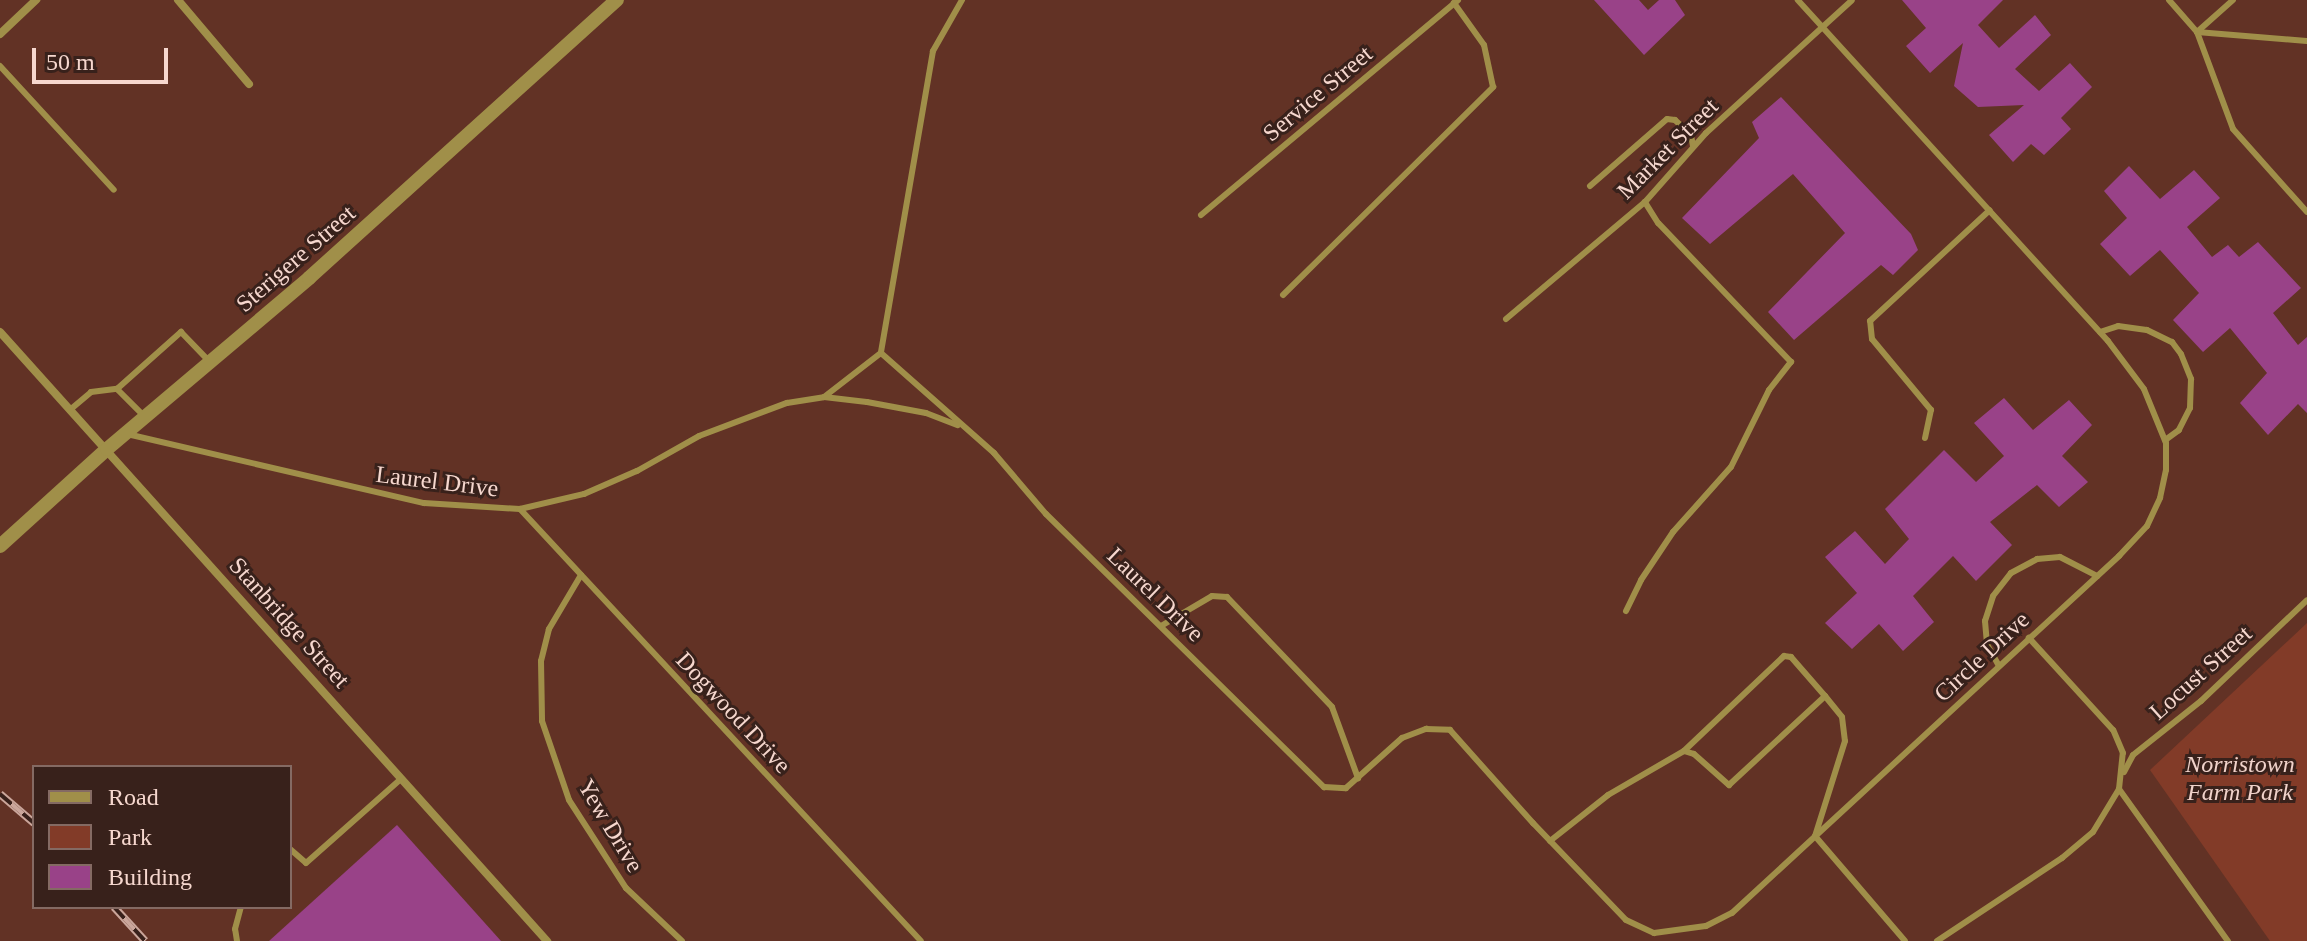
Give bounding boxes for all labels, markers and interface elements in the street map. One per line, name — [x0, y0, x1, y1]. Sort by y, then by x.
scale bar — [36, 32, 172, 82]
street label: Service Street — [1257, 40, 1379, 148]
text: 50 m — [46, 49, 95, 75]
street label: Market Street — [1611, 92, 1725, 206]
street label: Sterigere Street — [230, 199, 362, 319]
street label: Laurel Drive — [374, 460, 500, 504]
street label: Laurel Drive — [1101, 542, 1209, 648]
street label: Stanbridge Street — [223, 552, 355, 694]
street label: Circle Drive — [1929, 606, 2035, 708]
street label: Locust Street — [2144, 620, 2258, 726]
street label: Dogwood Drive — [670, 646, 796, 780]
park label: Norristown Farm Park — [2185, 751, 2295, 807]
legend — [32, 765, 292, 909]
street label: Yew Drive — [571, 774, 649, 878]
text: Road — [108, 784, 159, 810]
text: Park — [108, 824, 152, 850]
text: Building — [108, 864, 192, 890]

